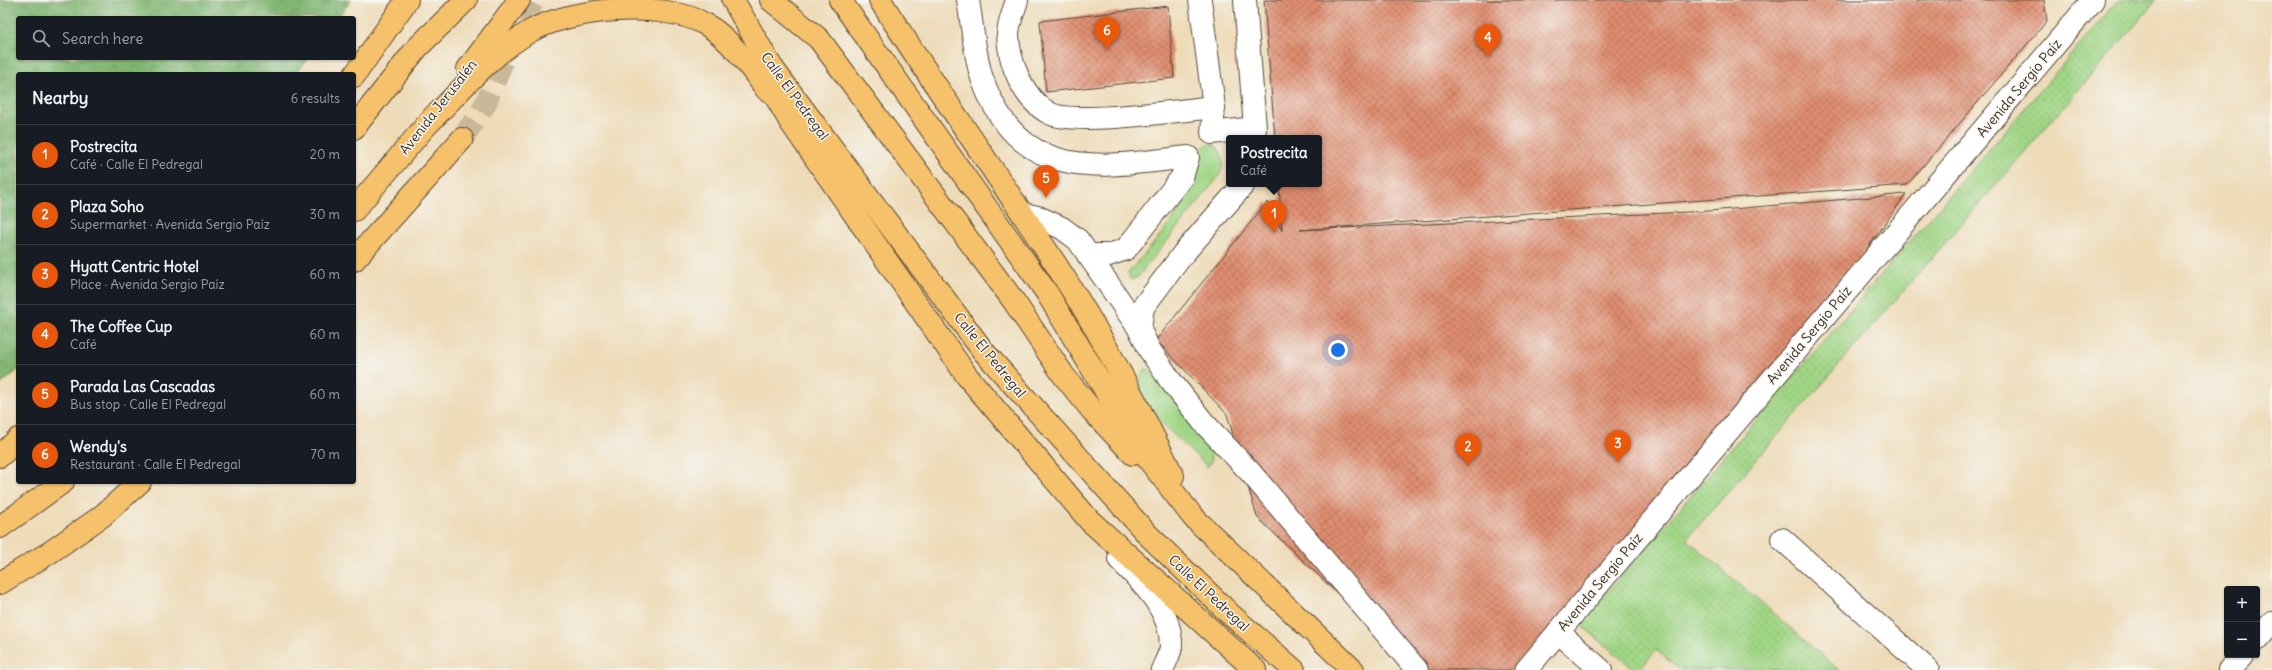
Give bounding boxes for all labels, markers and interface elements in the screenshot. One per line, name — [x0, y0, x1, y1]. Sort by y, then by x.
search box — [16, 16, 356, 60]
pin: 6 — [1094, 17, 1120, 50]
pin: 4 — [1475, 24, 1501, 57]
icon: search — [30, 27, 52, 49]
text: Search here — [62, 29, 143, 48]
street label: Avenida Sergio Paíz — [1973, 35, 2066, 141]
street label: Calle El Pedregal — [757, 48, 833, 144]
street label: Avenida Jerusalén — [395, 56, 481, 158]
text: Nearby — [32, 87, 88, 109]
text: 6 results — [291, 90, 340, 107]
popup — [1226, 135, 1322, 187]
text: Postrecita — [70, 137, 137, 156]
text: Postrecita — [1240, 143, 1308, 162]
text: 1 — [42, 146, 48, 163]
text: 20 m — [310, 146, 340, 163]
text: Café · Calle El Pedregal — [70, 156, 203, 173]
text: Café — [1240, 162, 1267, 179]
pin: 5 — [1033, 165, 1059, 198]
text: Plaza Soho — [70, 197, 144, 216]
pin: 1 — [1261, 200, 1287, 233]
text: 2 — [41, 206, 49, 223]
text: 30 m — [310, 206, 340, 223]
text: Supermarket · Avenida Sergio Paíz — [70, 216, 270, 233]
text: Hyatt Centric Hotel — [70, 257, 199, 276]
text: 3 — [41, 266, 49, 283]
text: 60 m — [309, 266, 340, 283]
text: Place · Avenida Sergio Paíz — [70, 276, 225, 293]
street label: Avenida Sergio Paíz — [1763, 282, 1856, 388]
street label: Calle El Pedregal — [950, 309, 1030, 401]
text: The Coffee Cup — [70, 317, 172, 336]
text: 4 — [41, 326, 49, 343]
text: 60 m — [309, 326, 340, 343]
text: Café — [70, 336, 97, 353]
your location — [1328, 340, 1348, 360]
text: Parada Las Cascadas — [70, 377, 215, 396]
text: 5 — [41, 386, 49, 403]
text: 60 m — [309, 386, 340, 403]
text: Bus stop · Calle El Pedregal — [70, 396, 226, 413]
pin: 3 — [1605, 430, 1631, 463]
pin: 2 — [1455, 433, 1481, 466]
text: Wendy's — [70, 437, 127, 456]
text: 6 — [41, 446, 49, 463]
text: 70 m — [311, 446, 340, 463]
text: Restaurant · Calle El Pedregal — [70, 456, 241, 473]
street label: Avenida Sergio Paíz — [1554, 529, 1647, 635]
street label: Calle El Pedregal — [1165, 551, 1253, 635]
map controls — [2224, 586, 2260, 658]
button: + — [2224, 586, 2260, 622]
button: − — [2224, 622, 2260, 658]

